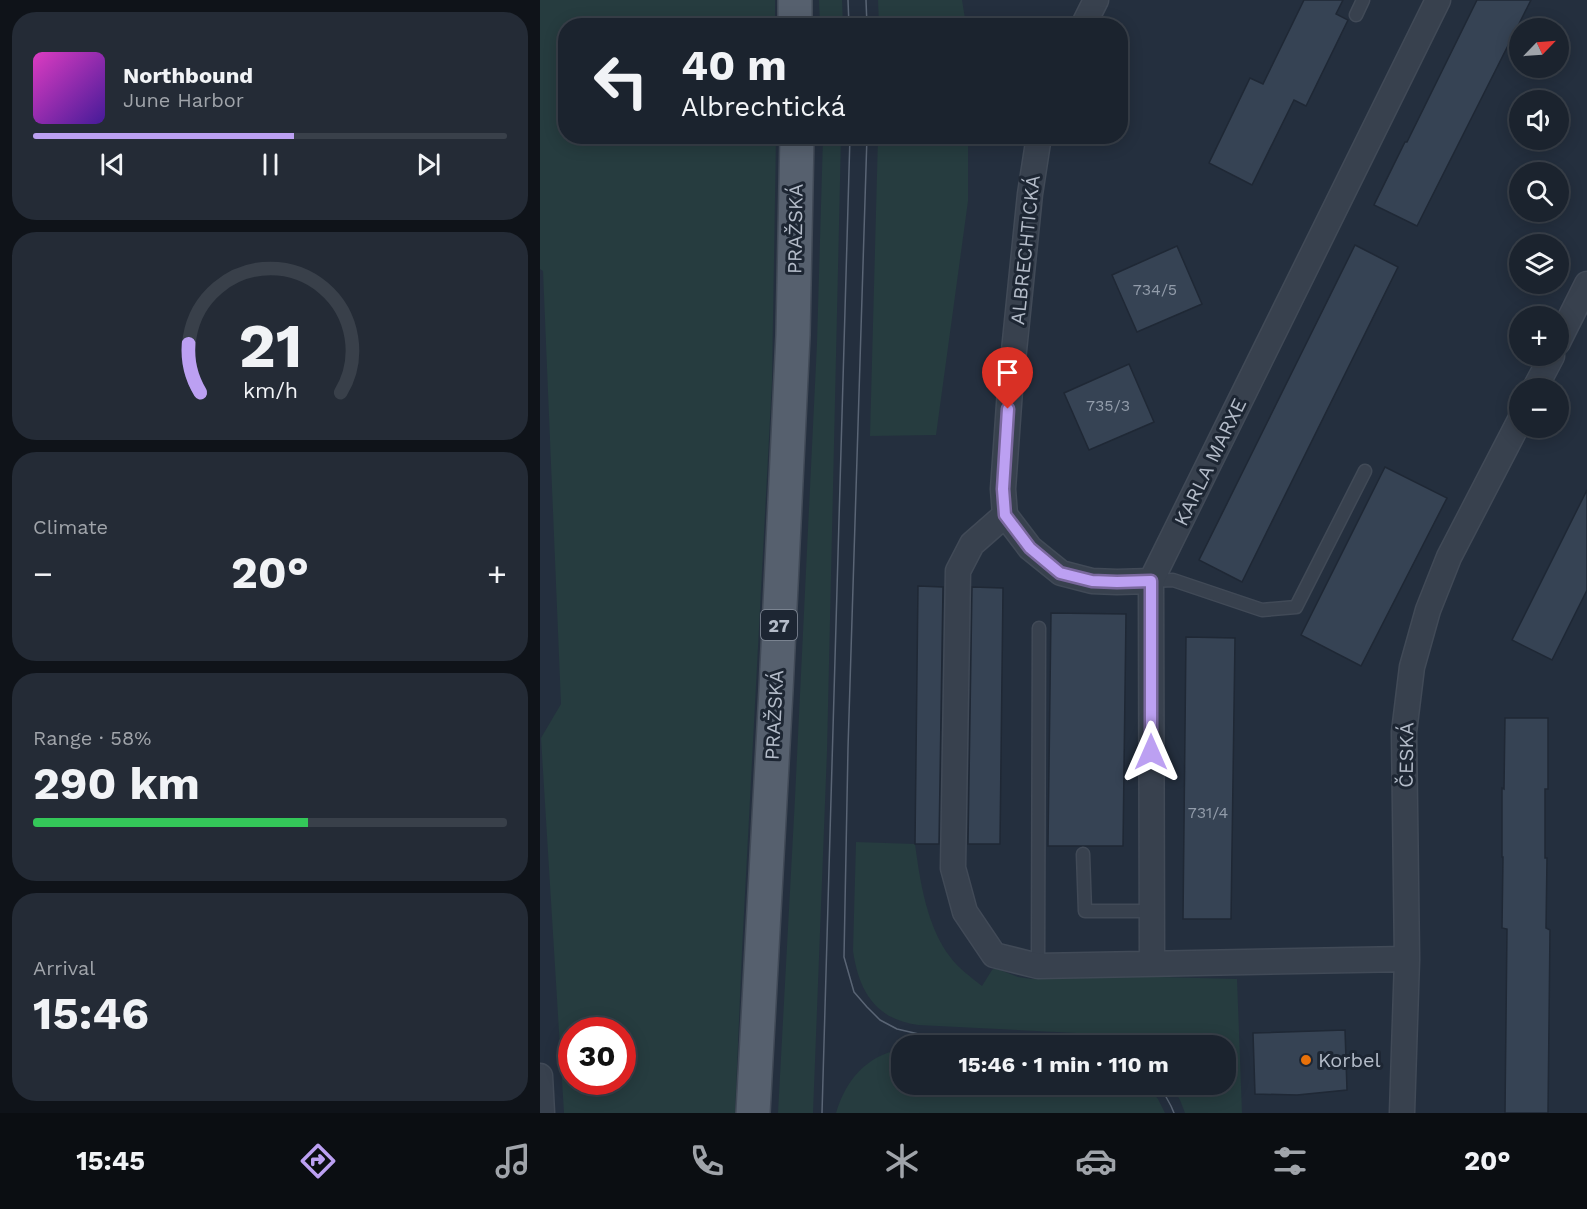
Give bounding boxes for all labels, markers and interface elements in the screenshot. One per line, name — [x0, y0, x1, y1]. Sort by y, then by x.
north arrow — [1509, 18, 1569, 78]
map controls — [1509, 18, 1569, 438]
text: 40 m — [681, 41, 787, 90]
icon: left — [582, 42, 660, 120]
text: Northbound — [123, 63, 253, 88]
text: June Harbor — [123, 88, 244, 112]
button: sound — [1509, 90, 1569, 150]
text: Albrechtická — [681, 91, 846, 123]
icon: previous — [96, 148, 129, 181]
icon: pause — [254, 148, 287, 181]
icon: next — [412, 148, 445, 181]
button: search — [1509, 162, 1569, 222]
street label: ALBRECHTICKÁ — [1005, 174, 1045, 326]
street label: PRAŽSKÁ — [782, 184, 808, 274]
button: layers — [1509, 234, 1569, 294]
house number: 734/5 — [1133, 280, 1177, 299]
button: + — [1509, 306, 1569, 366]
text: 21 — [238, 309, 302, 382]
pin — [982, 347, 1033, 409]
icon: arrive — [991, 356, 1024, 389]
button: − — [1509, 378, 1569, 438]
text: km/h — [242, 379, 298, 404]
street label: KARLA MARXE — [1169, 394, 1251, 530]
house number: 735/3 — [1086, 396, 1130, 415]
text: Climate — [33, 515, 108, 539]
text: 20° — [231, 546, 309, 599]
text: − — [33, 554, 53, 593]
text: + — [487, 554, 507, 593]
road number: 27 — [761, 610, 797, 640]
street label: PRAŽSKÁ — [760, 669, 788, 761]
position arrow — [1119, 720, 1183, 784]
street label: ČESKÁ — [1393, 722, 1419, 788]
text: Range · 58% — [33, 726, 151, 750]
text: 290 km — [33, 757, 200, 810]
house number: 731/4 — [1188, 803, 1229, 822]
text: Arrival — [33, 956, 95, 980]
text: 15:46 — [33, 987, 149, 1040]
speed limit sign: 30 — [558, 1017, 636, 1095]
place label: Korbel — [1318, 1048, 1381, 1072]
text: 15:46 · 1 min · 110 m — [958, 1052, 1169, 1077]
marker: Korbel — [1299, 1053, 1313, 1067]
icon: directions — [297, 1140, 339, 1182]
icon: music — [492, 1140, 534, 1182]
icon: phone — [686, 1140, 728, 1182]
icon: climate — [881, 1140, 923, 1182]
icon: car — [1075, 1140, 1117, 1182]
icon: filters — [1269, 1140, 1311, 1182]
text: 15:45 — [76, 1145, 145, 1177]
text: 20° — [1464, 1145, 1511, 1177]

